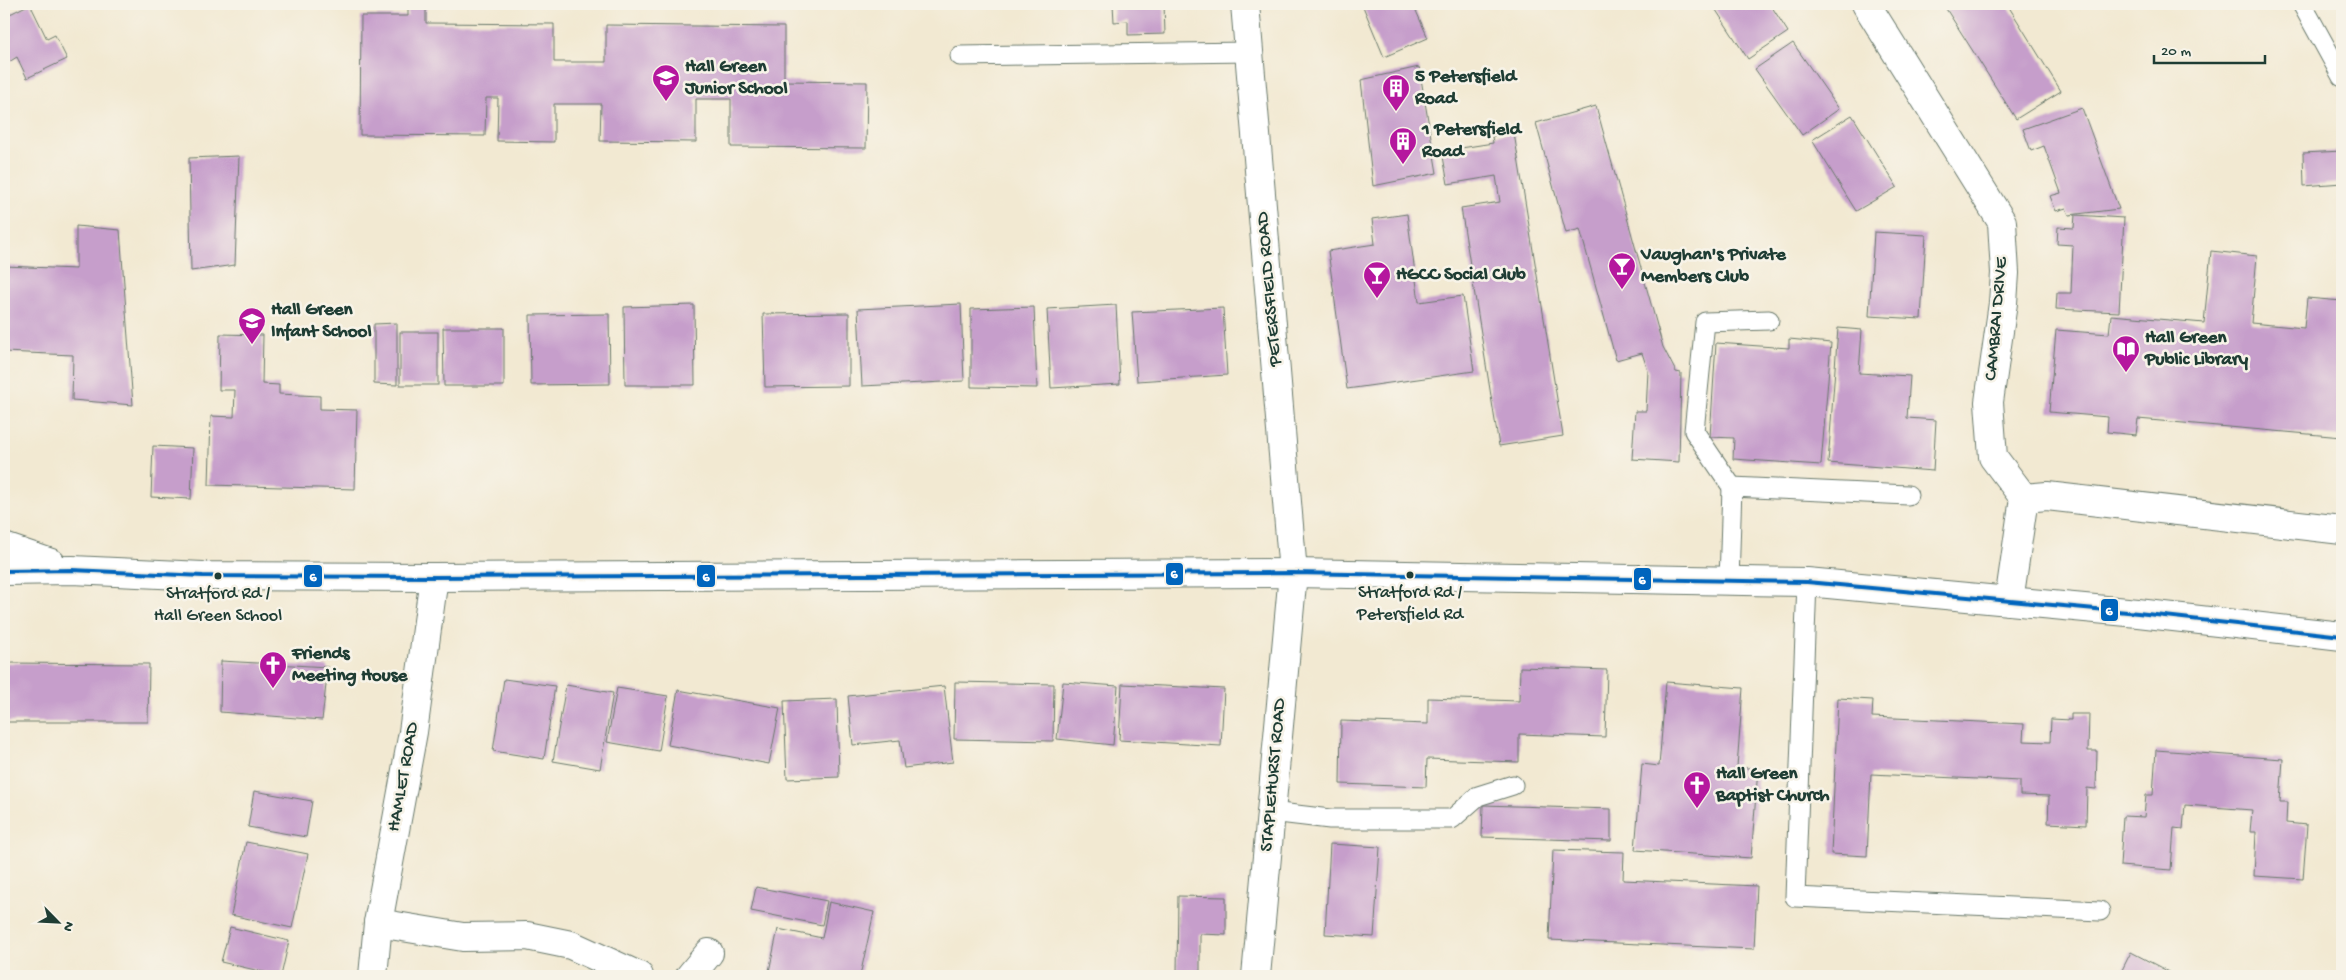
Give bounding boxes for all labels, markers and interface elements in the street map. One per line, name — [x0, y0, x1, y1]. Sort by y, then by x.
scale bar — [2154, 32, 2265, 64]
text: 20 m — [2161, 43, 2191, 61]
place label: Hall Green Junior School — [684, 56, 788, 101]
school or university icon: Hall Green Junior School — [651, 63, 681, 102]
place label: 5 Petersfield Road — [1414, 66, 1518, 111]
building icon: 5 Petersfield Road — [1381, 73, 1411, 112]
place label: 1 Petersfield Road — [1421, 119, 1523, 164]
building icon: 1 Petersfield Road — [1388, 126, 1418, 165]
street label: PETERSFIELD ROAD — [1252, 210, 1288, 368]
place label: Vaughan's Private Members Club — [1640, 244, 1787, 289]
bar icon: Vaughan's Private Members Club — [1607, 251, 1637, 290]
street label: CAMBRAI DRIVE — [1980, 255, 2014, 382]
bar icon: HGCC Social Club — [1362, 260, 1392, 299]
place label: HGCC Social Club — [1396, 264, 1526, 287]
place label: Hall Green Infant School — [271, 299, 372, 344]
school or university icon: Hall Green Infant School — [237, 306, 267, 345]
place label: Hall Green Public Library — [2144, 327, 2249, 372]
library icon: Hall Green Public Library — [2111, 334, 2141, 373]
line badge: 6 — [1165, 562, 1184, 586]
line badge: 6 — [303, 564, 323, 588]
line badge: 6 — [696, 564, 716, 588]
text: 6 — [1170, 567, 1178, 584]
line badge: 6 — [1633, 567, 1652, 591]
text: 6 — [309, 570, 317, 587]
text: 6 — [702, 570, 710, 587]
marker: Stratford Rd / Petersfield Rd — [1405, 570, 1415, 580]
marker: Stratford Rd / Hall Green School — [213, 571, 223, 581]
text: 6 — [1638, 573, 1646, 590]
place label: Stratford Rd / Petersfield Rd — [1356, 583, 1465, 626]
place label: Stratford Rd / Hall Green School — [154, 584, 282, 627]
line badge: 6 — [2100, 598, 2119, 622]
text: 6 — [2105, 604, 2113, 621]
place label: Friends Meeting House — [291, 643, 409, 688]
church icon: Friends Meeting House — [258, 650, 288, 689]
street label: STAPLEHURST ROAD — [1256, 697, 1292, 853]
street label: HAMLET ROAD — [383, 720, 425, 834]
place label: Hall Green Baptist Church — [1715, 763, 1830, 808]
church icon: Hall Green Baptist Church — [1682, 770, 1712, 809]
north arrow — [32, 898, 82, 948]
text: N — [58, 919, 77, 934]

